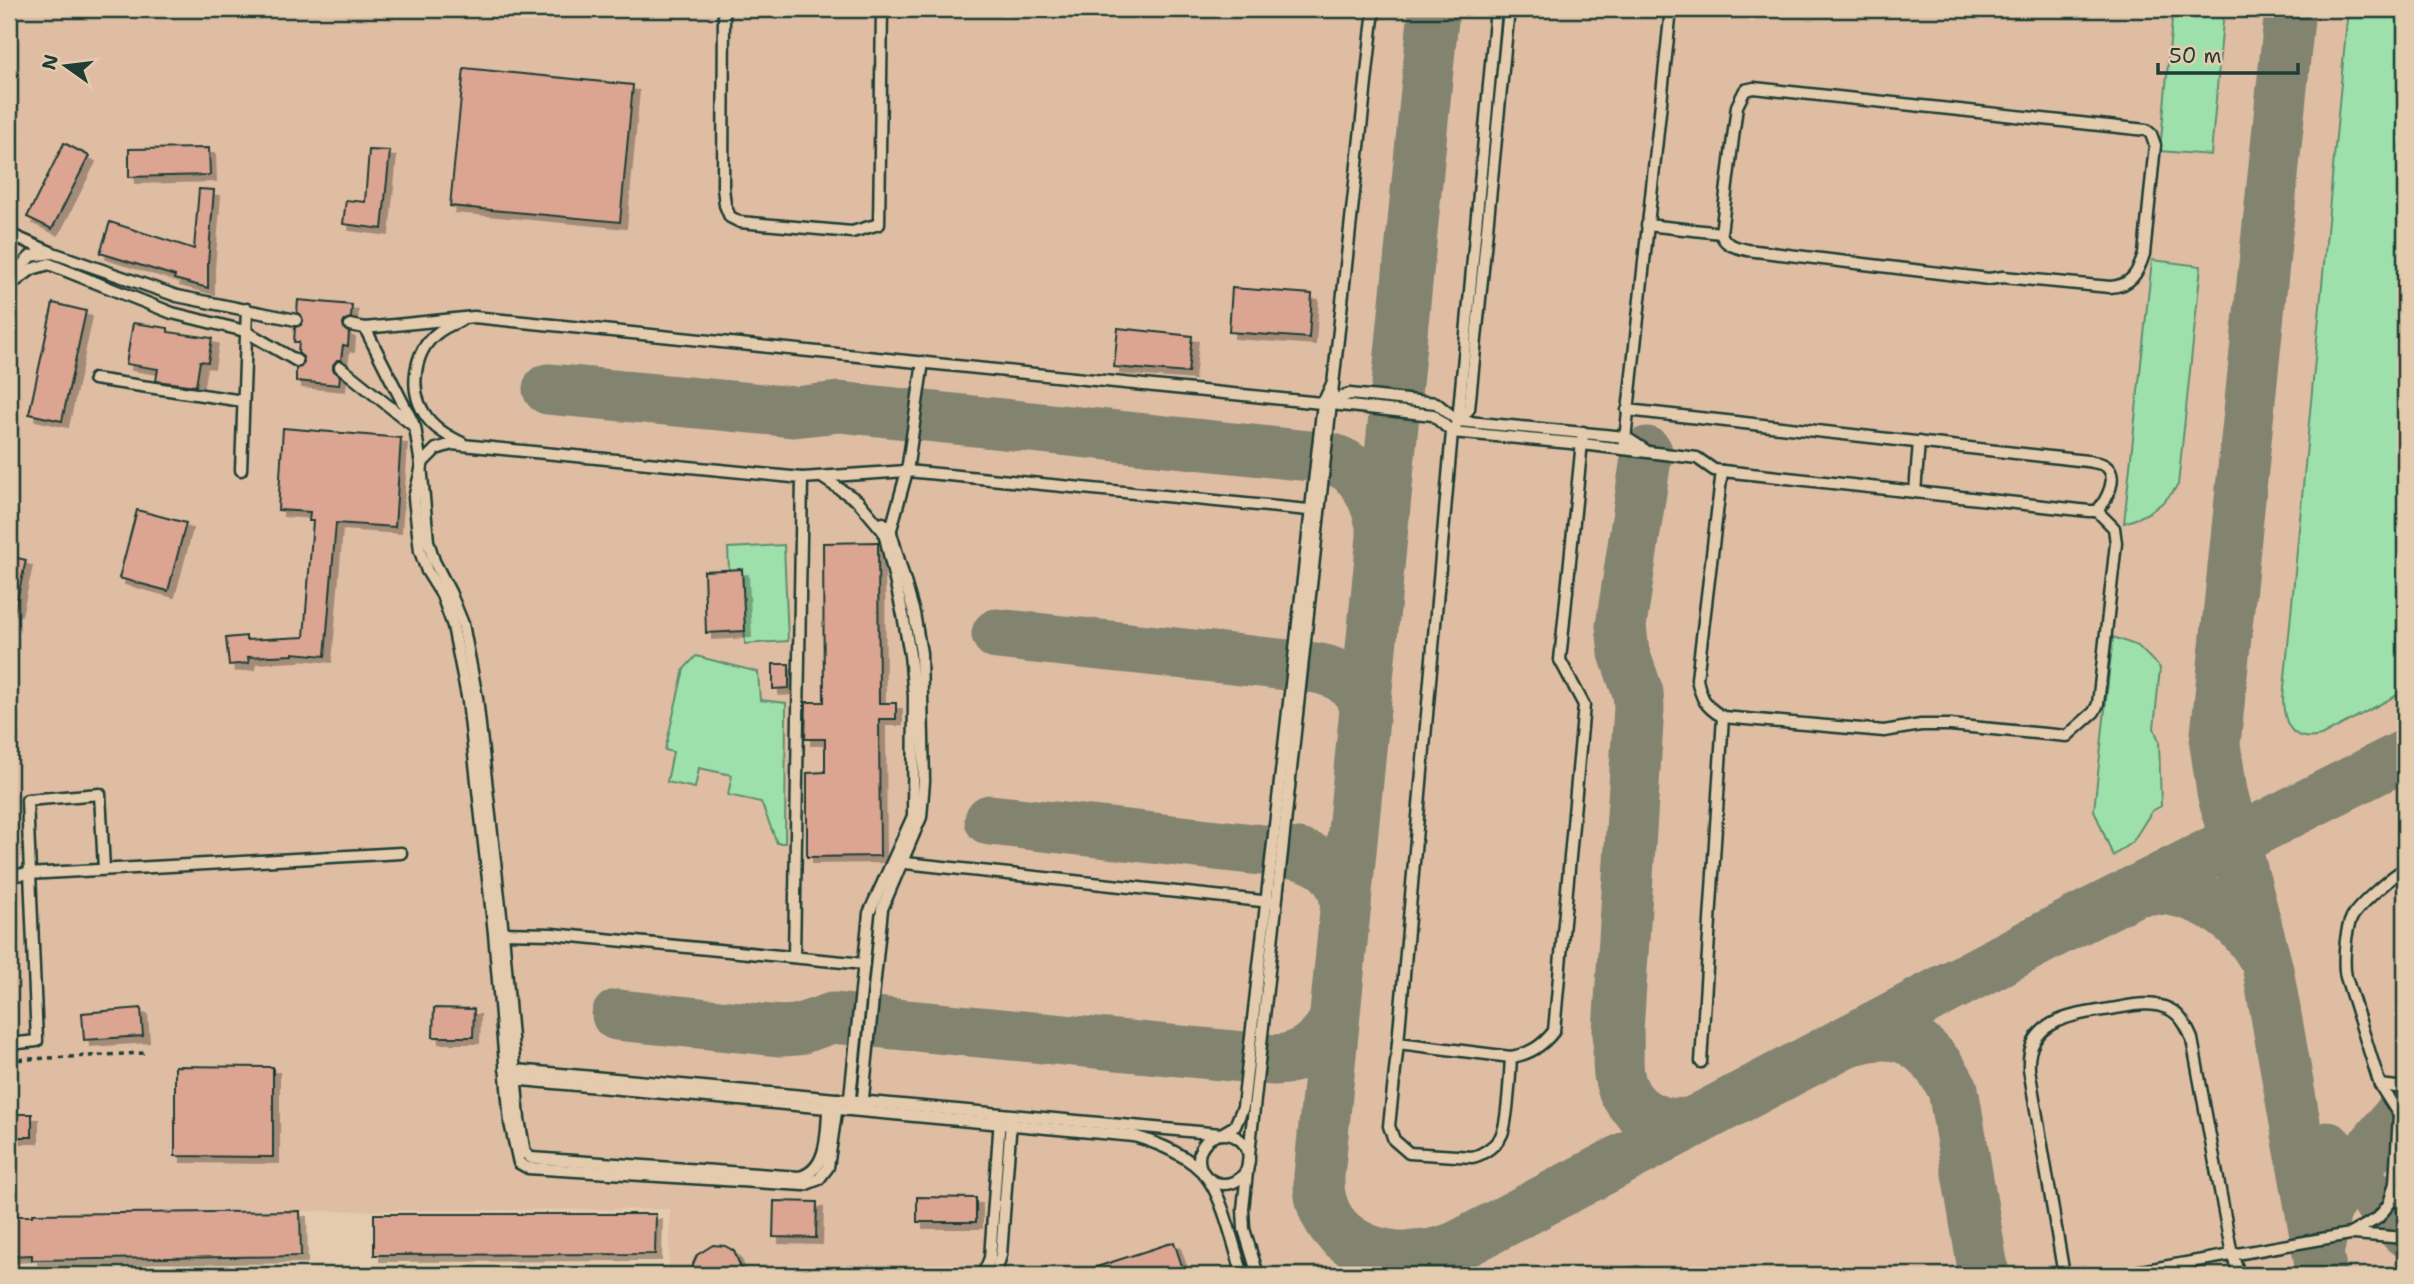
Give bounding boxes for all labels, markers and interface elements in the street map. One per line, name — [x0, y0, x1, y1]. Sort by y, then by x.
north arrow — [32, 32, 102, 102]
scale bar — [2158, 32, 2298, 76]
text: 50 m — [2169, 42, 2222, 70]
text: N — [36, 52, 64, 72]

